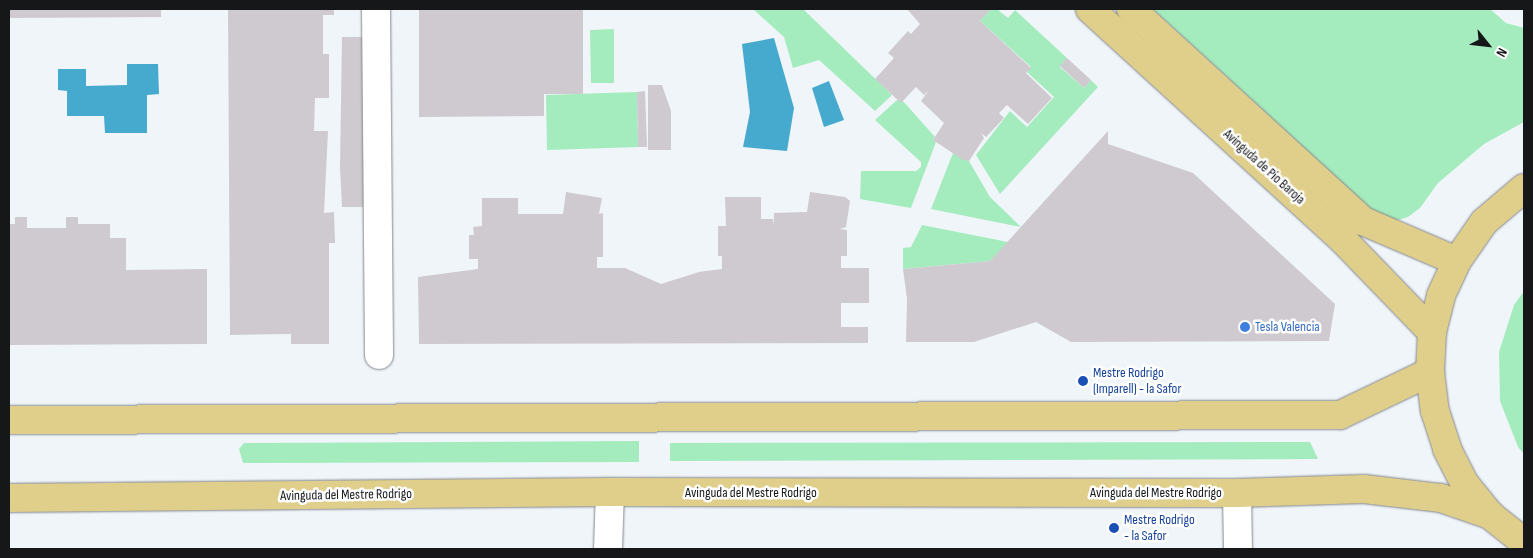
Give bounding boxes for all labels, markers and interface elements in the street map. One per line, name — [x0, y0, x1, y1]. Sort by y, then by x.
north arrow — [1463, 20, 1513, 70]
text: N — [1492, 45, 1511, 60]
street label: Avinguda de Pio Baroja — [1220, 126, 1308, 208]
place label: Tesla Valencia — [1255, 319, 1320, 335]
marker: Tesla Valencia — [1239, 321, 1251, 333]
place label: Mestre Rodrigo (Imparell) - la Safor — [1093, 365, 1181, 398]
marker: Mestre Rodrigo (Imparell) - la Safor — [1077, 375, 1089, 387]
street label: Avinguda del Mestre Rodrigo — [280, 485, 412, 505]
street label: Avinguda del Mestre Rodrigo — [685, 485, 817, 501]
street label: Avinguda del Mestre Rodrigo — [1090, 485, 1222, 501]
place label: Mestre Rodrigo - la Safor — [1124, 512, 1195, 544]
marker: Mestre Rodrigo - la Safor — [1108, 522, 1120, 534]

